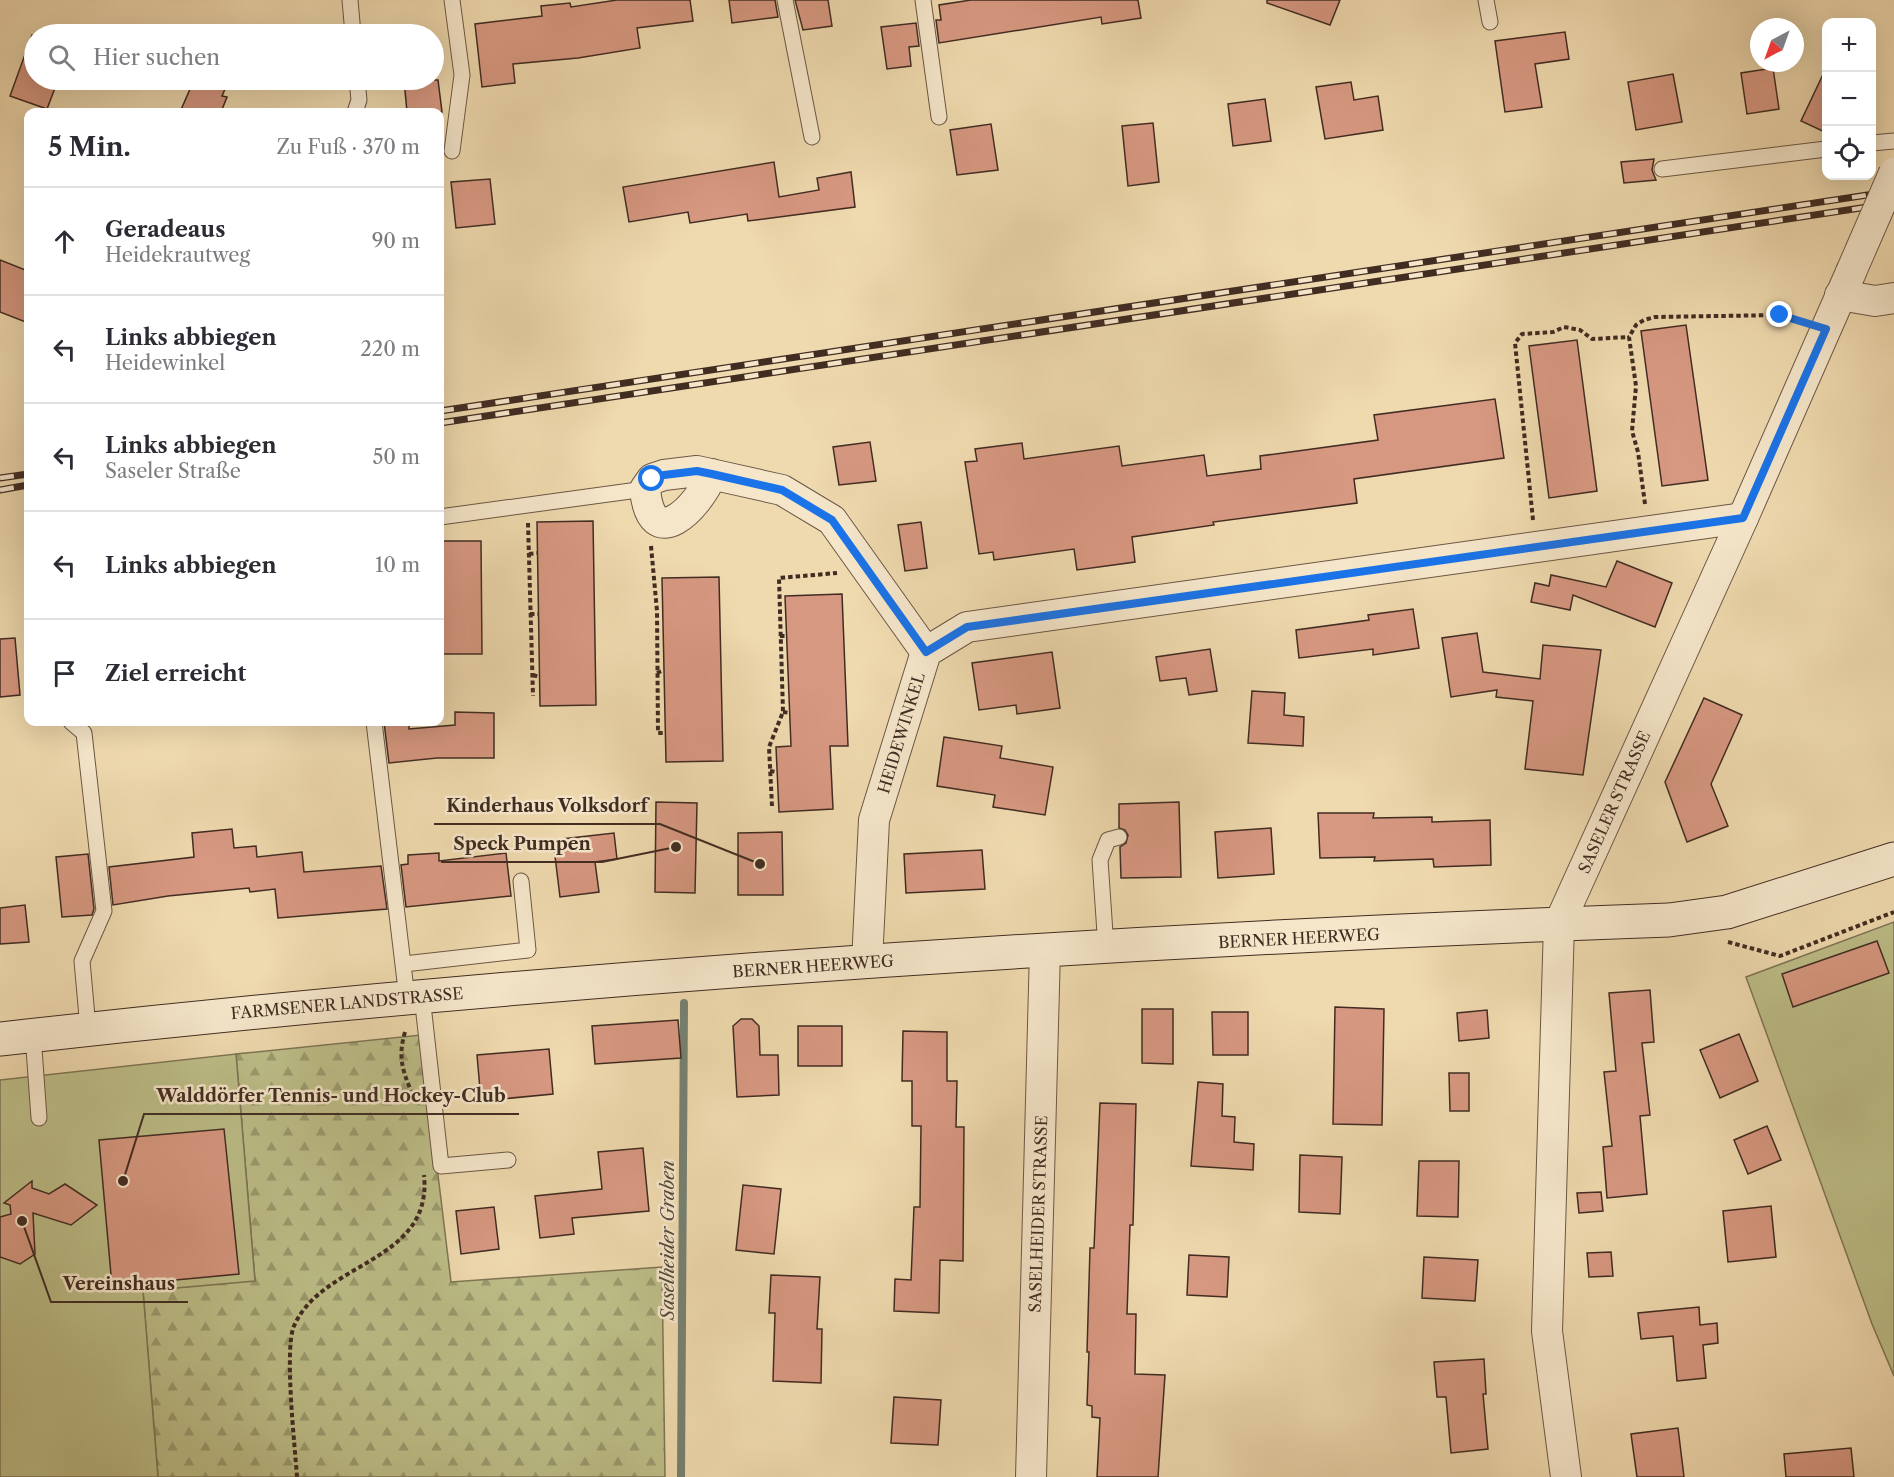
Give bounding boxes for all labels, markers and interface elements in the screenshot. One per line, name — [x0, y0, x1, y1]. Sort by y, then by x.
north arrow — [1750, 18, 1804, 72]
map controls — [1822, 18, 1876, 180]
button: + — [1822, 18, 1876, 72]
search box — [24, 24, 444, 90]
icon: search — [45, 41, 78, 74]
text: Hier suchen — [93, 44, 220, 71]
button: − — [1822, 72, 1876, 126]
button: locate — [1822, 126, 1876, 180]
text: 5 Min. — [48, 131, 131, 163]
text: Zu Fuß · 370 m — [276, 135, 420, 159]
text: Geradeaus — [105, 216, 225, 243]
icon: ahead — [48, 225, 81, 258]
text: 90 m — [372, 229, 420, 253]
text: Heidekrautweg — [105, 243, 250, 267]
route end — [1766, 301, 1792, 327]
text: Links abbiegen — [105, 324, 277, 351]
icon: left — [48, 333, 81, 366]
text: 220 m — [360, 337, 420, 361]
text: Heidewinkel — [105, 351, 225, 375]
text: Links abbiegen — [105, 432, 277, 459]
icon: left — [48, 441, 81, 474]
text: 50 m — [373, 445, 420, 469]
text: Saseler Straße — [105, 459, 241, 483]
route start — [638, 465, 664, 491]
icon: left — [48, 549, 81, 582]
text: Links abbiegen — [105, 552, 277, 579]
text: 10 m — [375, 553, 420, 577]
icon: arrive — [48, 657, 81, 690]
text: Ziel erreicht — [105, 660, 246, 687]
street label: HEIDEWINKEL — [873, 670, 929, 796]
street label: SASELER STRASSE — [1574, 728, 1654, 876]
callout: Kinderhaus Volksdorf — [434, 788, 660, 824]
text: Kinderhaus Volksdorf — [446, 795, 650, 817]
callout: Speck Pumpen — [441, 826, 602, 862]
text: Speck Pumpen — [453, 833, 591, 855]
street label: BERNER HEERWEG — [1218, 924, 1380, 952]
street label: BERNER HEERWEG — [732, 950, 894, 982]
street label: FARMSENER LANDSTRASSE — [230, 983, 464, 1023]
callout: Walddörfer Tennis- und Hockey-Club — [144, 1078, 519, 1114]
text: Walddörfer Tennis- und Hockey-Club — [155, 1085, 506, 1107]
street label: SASELHEIDER STRASSE — [1025, 1115, 1051, 1313]
water label: Saselheider Graben — [657, 1160, 679, 1321]
callout: Vereinshaus — [51, 1266, 188, 1302]
text: Vereinshaus — [62, 1273, 175, 1295]

